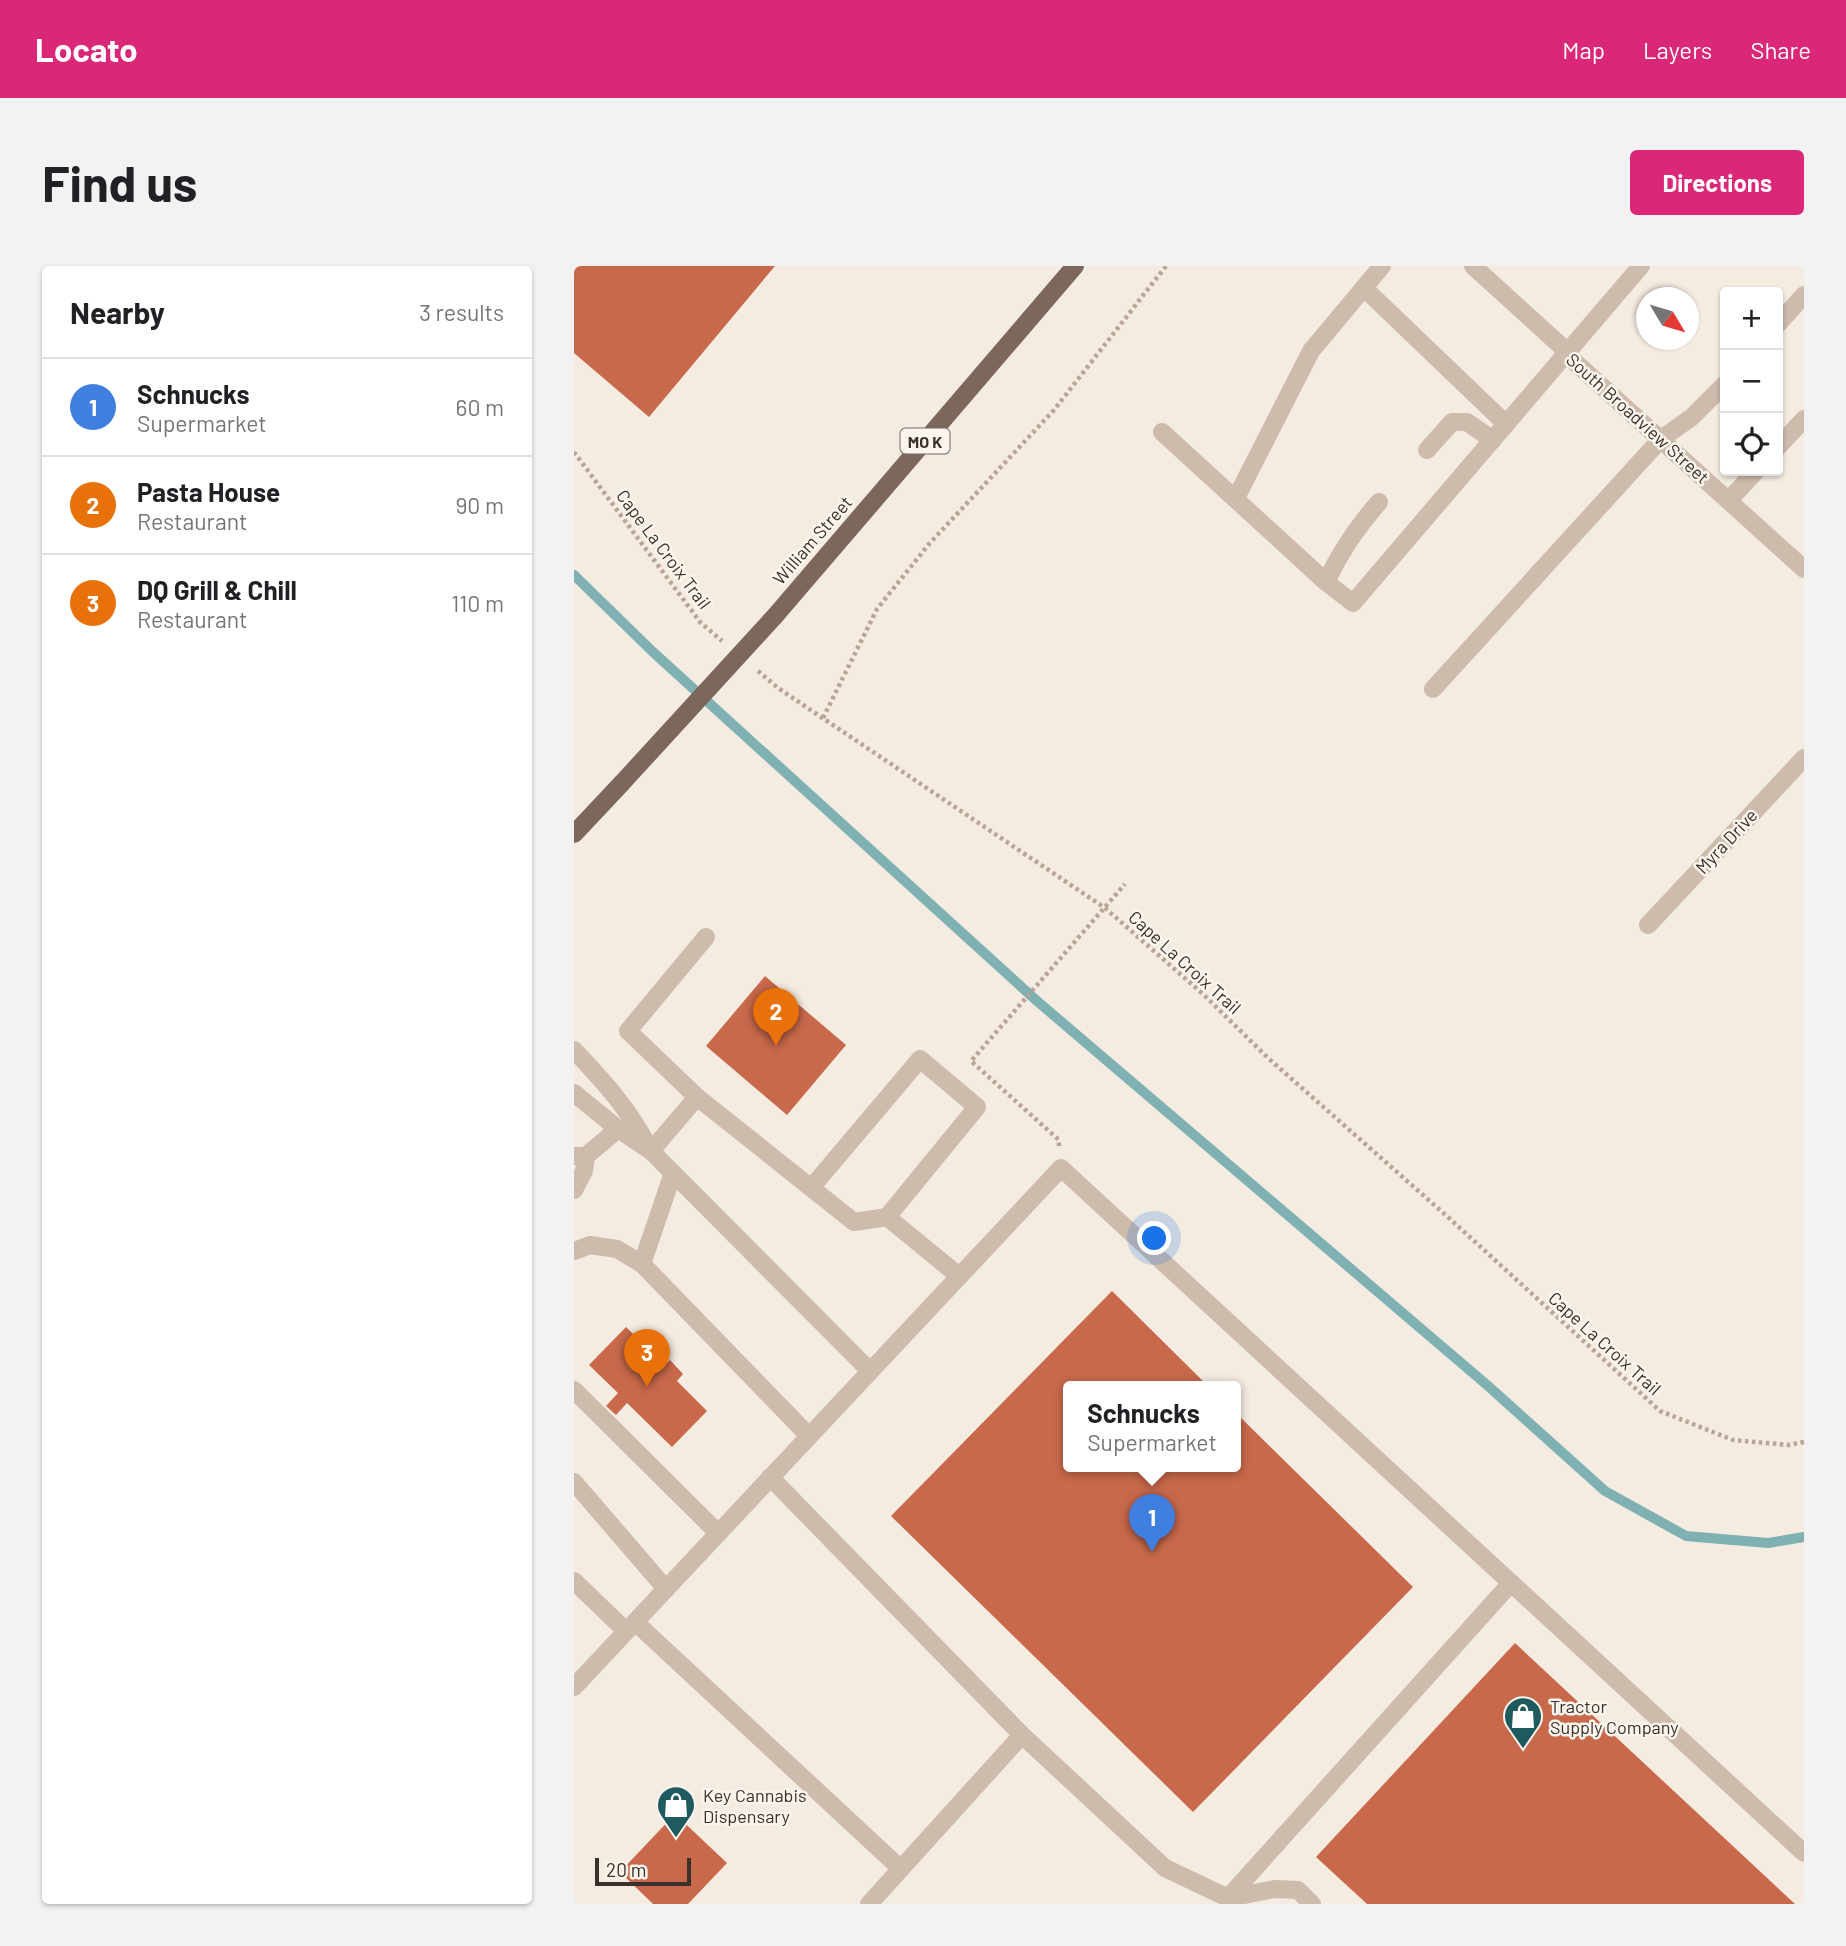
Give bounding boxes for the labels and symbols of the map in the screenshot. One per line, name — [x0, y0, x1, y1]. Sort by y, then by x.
north arrow — [1636, 287, 1699, 350]
street label: South Broadview Street — [1562, 348, 1714, 488]
road number: MO K — [900, 428, 950, 454]
street label: Cape La Croix Trail — [612, 485, 716, 613]
street label: William Street — [768, 491, 856, 589]
street label: Myra Drive — [1690, 804, 1762, 878]
street label: Cape La Croix Trail — [1124, 906, 1246, 1018]
pin: 2 — [753, 988, 799, 1046]
your location — [1137, 1221, 1171, 1255]
street label: Cape La Croix Trail — [1544, 1287, 1666, 1399]
pin: 3 — [624, 1329, 670, 1387]
pin: 1 — [1129, 1494, 1175, 1552]
shop icon: Tractor Supply Company — [1502, 1695, 1544, 1750]
place label: Tractor Supply Company — [1550, 1695, 1679, 1738]
shop icon: Key Cannabis Dispensary — [655, 1784, 697, 1839]
place label: Key Cannabis Dispensary — [703, 1784, 807, 1827]
scale bar — [595, 1855, 691, 1887]

